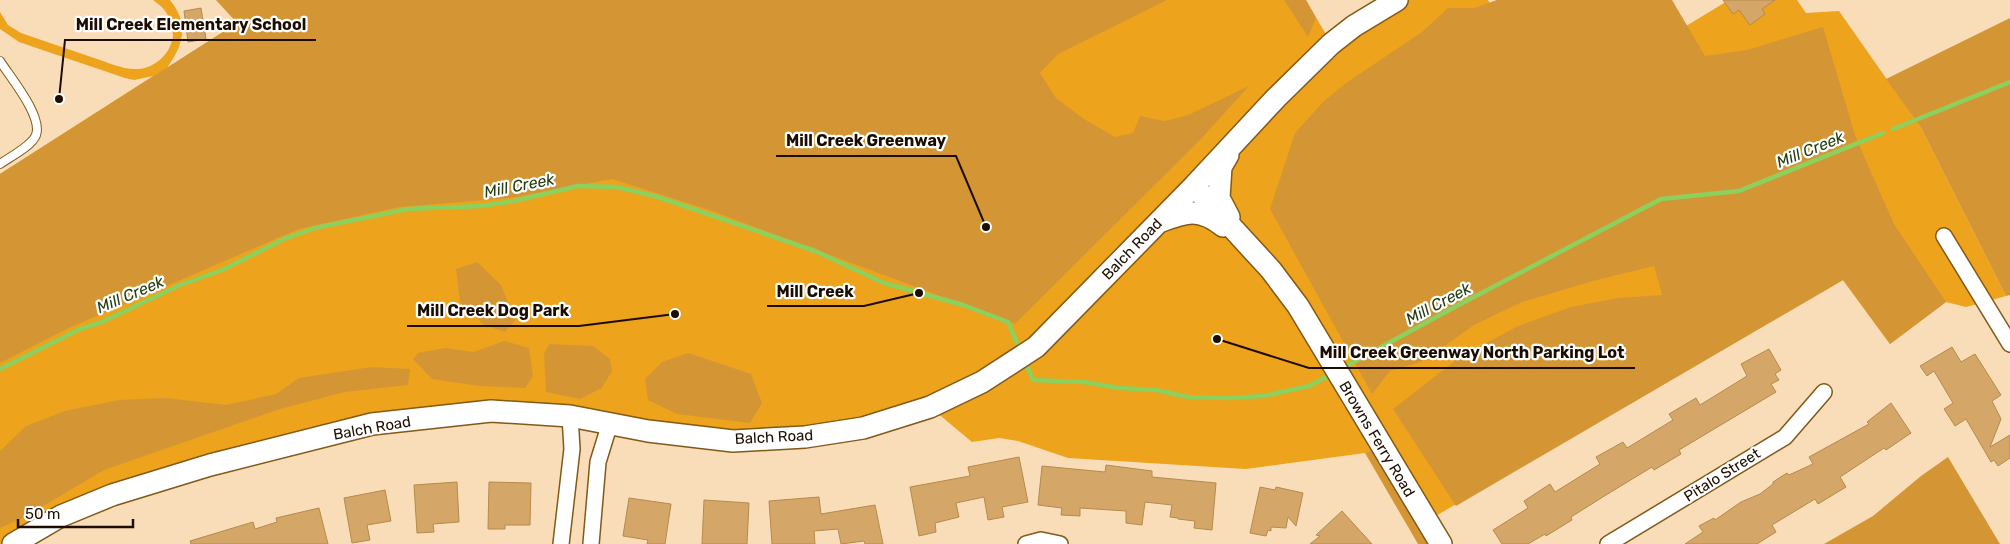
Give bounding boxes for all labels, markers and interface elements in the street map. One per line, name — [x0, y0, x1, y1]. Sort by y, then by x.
callout: Mill Creek Elementary School — [65, 9, 316, 40]
text: Mill Creek Elementary School — [76, 15, 306, 34]
callout: Mill Creek Greenway — [776, 125, 956, 156]
water label: Mill Creek — [1774, 127, 1847, 172]
text: Mill Creek Greenway — [786, 131, 947, 150]
water label: Mill Creek — [482, 169, 557, 202]
street label: Balch Road — [1098, 214, 1166, 284]
water label: Mill Creek — [94, 272, 167, 317]
callout: Mill Creek — [767, 275, 864, 306]
water label: Mill Creek — [1402, 278, 1475, 329]
text: Mill Creek — [776, 282, 854, 301]
callout: Mill Creek Dog Park — [407, 295, 579, 326]
text: Mill Creek Dog Park — [417, 301, 570, 320]
callout: Mill Creek Greenway North Parking Lot — [1309, 337, 1635, 368]
text: Mill Creek Greenway North Parking Lot — [1320, 343, 1625, 362]
street label: Browns Ferry Road — [1335, 378, 1419, 500]
street label: Balch Road — [332, 412, 412, 444]
street label: Balch Road — [734, 426, 814, 448]
street label: Pitalo Street — [1680, 444, 1764, 506]
scale bar — [18, 496, 132, 528]
text: 50 m — [25, 505, 60, 523]

